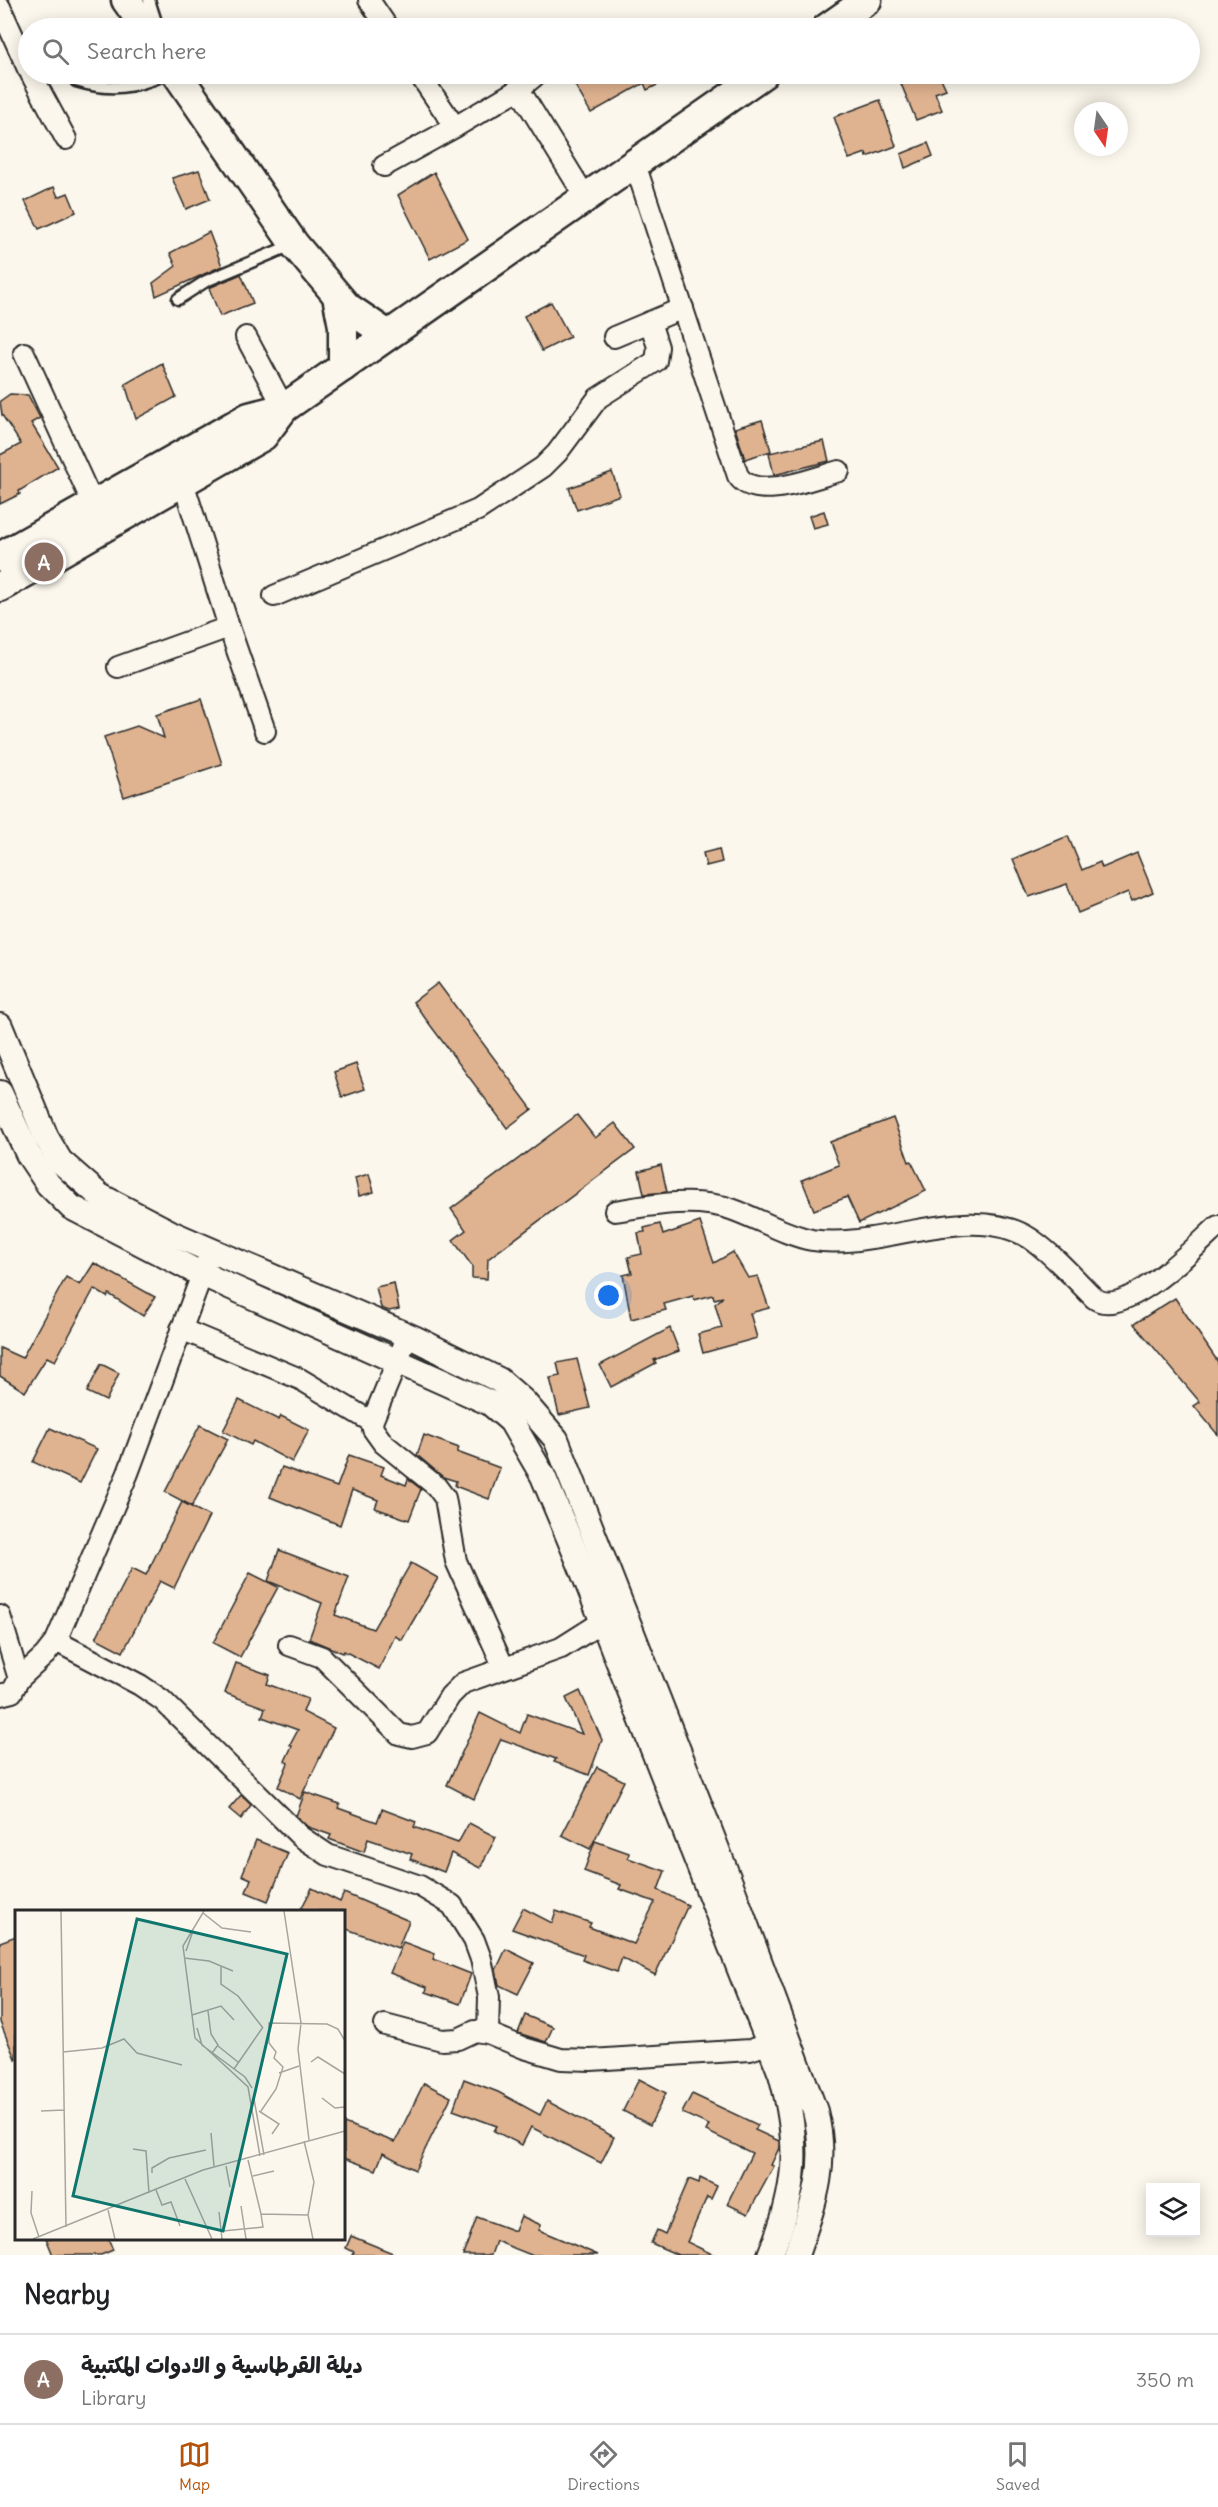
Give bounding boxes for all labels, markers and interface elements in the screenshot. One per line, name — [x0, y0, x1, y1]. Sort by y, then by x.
search box — [18, 18, 1200, 84]
icon: search — [39, 35, 72, 68]
text: Search here — [87, 37, 206, 65]
north arrow — [1074, 102, 1128, 156]
pin: A — [24, 540, 63, 584]
your location — [594, 1281, 623, 1310]
inset map — [15, 1910, 345, 2240]
map controls — [1146, 2183, 1200, 2237]
button: layers — [1146, 2183, 1200, 2237]
text: Nearby — [24, 2278, 110, 2311]
text: ديلة القرطاسية و الادوات المكتبية — [81, 2351, 363, 2379]
text: A — [37, 2367, 50, 2392]
text: 350 m — [1136, 2367, 1194, 2392]
text: Library — [81, 2385, 146, 2410]
tab: Map — [178, 2438, 211, 2494]
tab: Directions — [567, 2438, 640, 2494]
tab: Saved — [996, 2438, 1040, 2494]

